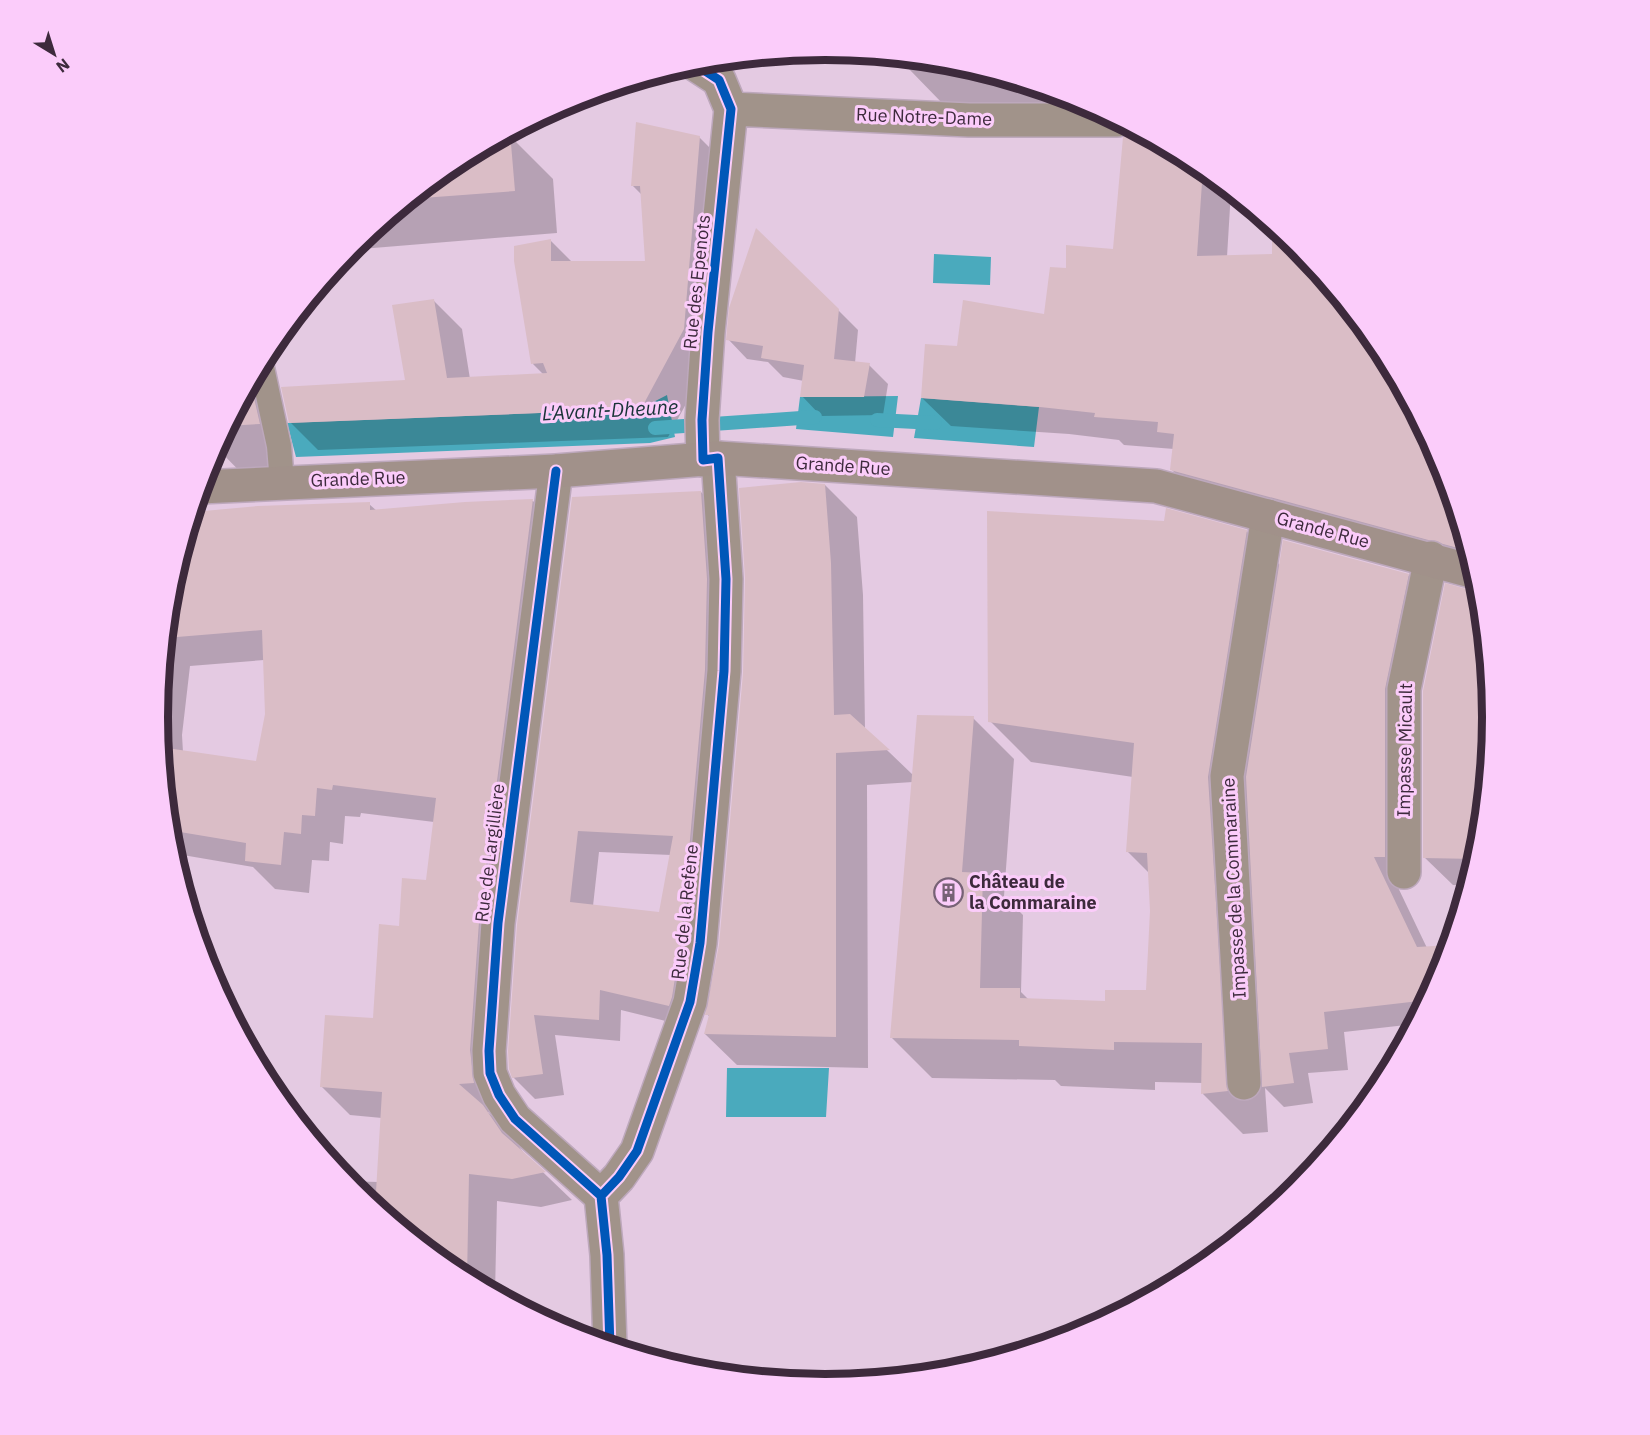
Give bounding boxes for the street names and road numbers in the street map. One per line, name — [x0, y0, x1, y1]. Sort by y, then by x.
street label: Rue Notre-Dame — [856, 103, 993, 130]
street label: Rue des Epenots — [678, 213, 715, 350]
street label: Grande Rue — [795, 451, 891, 480]
street label: Grande Rue — [310, 465, 406, 492]
street label: Grande Rue — [1274, 506, 1372, 553]
street label: Impasse Micault — [1392, 683, 1417, 817]
street label: Impasse de la Commaraine — [1216, 777, 1251, 999]
street label: Rue de Largillière — [470, 782, 509, 924]
street label: Rue de la Refène — [666, 843, 703, 981]

